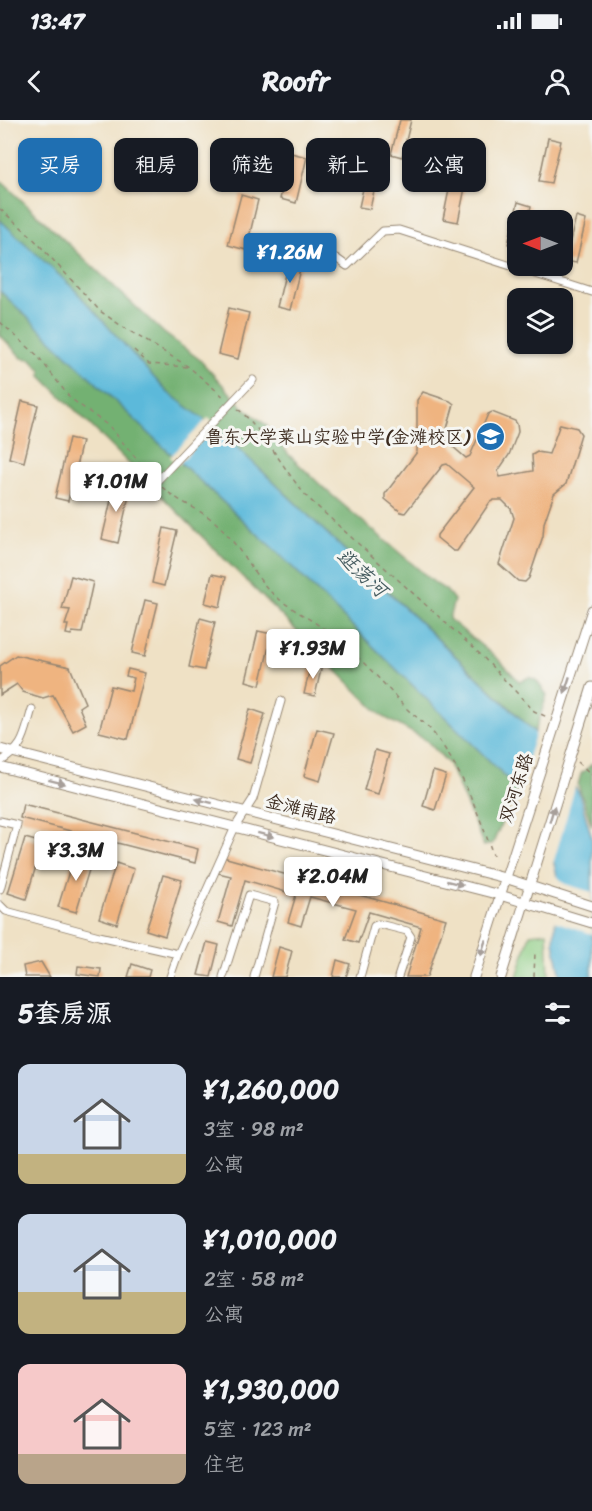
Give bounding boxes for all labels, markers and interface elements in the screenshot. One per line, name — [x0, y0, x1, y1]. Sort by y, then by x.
text: 13:47 — [30, 2, 84, 41]
text: Roofr — [263, 57, 329, 105]
icon: back — [18, 65, 51, 98]
icon: person — [541, 65, 574, 98]
chip: 买房 — [18, 138, 102, 192]
chip: 租房 — [114, 138, 198, 192]
chip: 筛选 — [210, 138, 294, 192]
chip: 新上 — [306, 138, 390, 192]
chip: 公寓 — [402, 138, 486, 192]
north arrow — [507, 210, 573, 276]
map controls — [507, 210, 573, 354]
pin: ¥1.26M — [241, 233, 339, 284]
text: ¥1.26M — [258, 235, 322, 270]
button: layers — [507, 288, 573, 354]
place label: 鲁东大学莱山实验中学(金滩校区) — [205, 421, 472, 453]
school or university icon: 鲁东大学莱山实验中学(金滩校区) — [475, 421, 507, 453]
pin: ¥1.01M — [67, 462, 165, 513]
text: ¥1.01M — [84, 464, 148, 499]
water label: 逛荡河 — [328, 540, 398, 608]
pin: ¥1.93M — [264, 629, 362, 680]
text: ¥1.93M — [280, 631, 346, 666]
one-way arrow — [562, 676, 571, 694]
street label: 双河东路 — [490, 749, 542, 827]
one-way arrow — [47, 777, 66, 787]
street label: 金滩南路 — [262, 785, 340, 833]
one-way arrow — [195, 796, 213, 806]
one-way arrow — [547, 805, 557, 823]
pin: ¥3.3M — [34, 831, 118, 882]
one-way arrow — [257, 831, 275, 841]
text: ¥3.3M — [48, 833, 104, 868]
pin: ¥2.04M — [284, 857, 382, 908]
text: ¥2.04M — [298, 859, 368, 894]
one-way arrow — [446, 879, 464, 889]
one-way arrow — [478, 939, 487, 957]
text: 5套房源 — [18, 990, 112, 1036]
icon: filters — [541, 997, 574, 1030]
text: ¥1,260,000 — [204, 1066, 339, 1112]
icon: home — [66, 1088, 138, 1160]
text: 3室 · 98 m² — [204, 1112, 304, 1147]
text: 公寓 — [204, 1147, 244, 1182]
text: ¥1,010,000 — [204, 1216, 337, 1262]
icon: home — [66, 1238, 138, 1310]
text: 2室 · 58 m² — [204, 1262, 304, 1297]
text: 公寓 — [204, 1297, 244, 1332]
text: ¥1,930,000 — [204, 1366, 340, 1412]
icon: home — [66, 1388, 138, 1460]
text: 5室 · 123 m² — [204, 1412, 312, 1447]
text: 住宅 — [204, 1447, 244, 1482]

